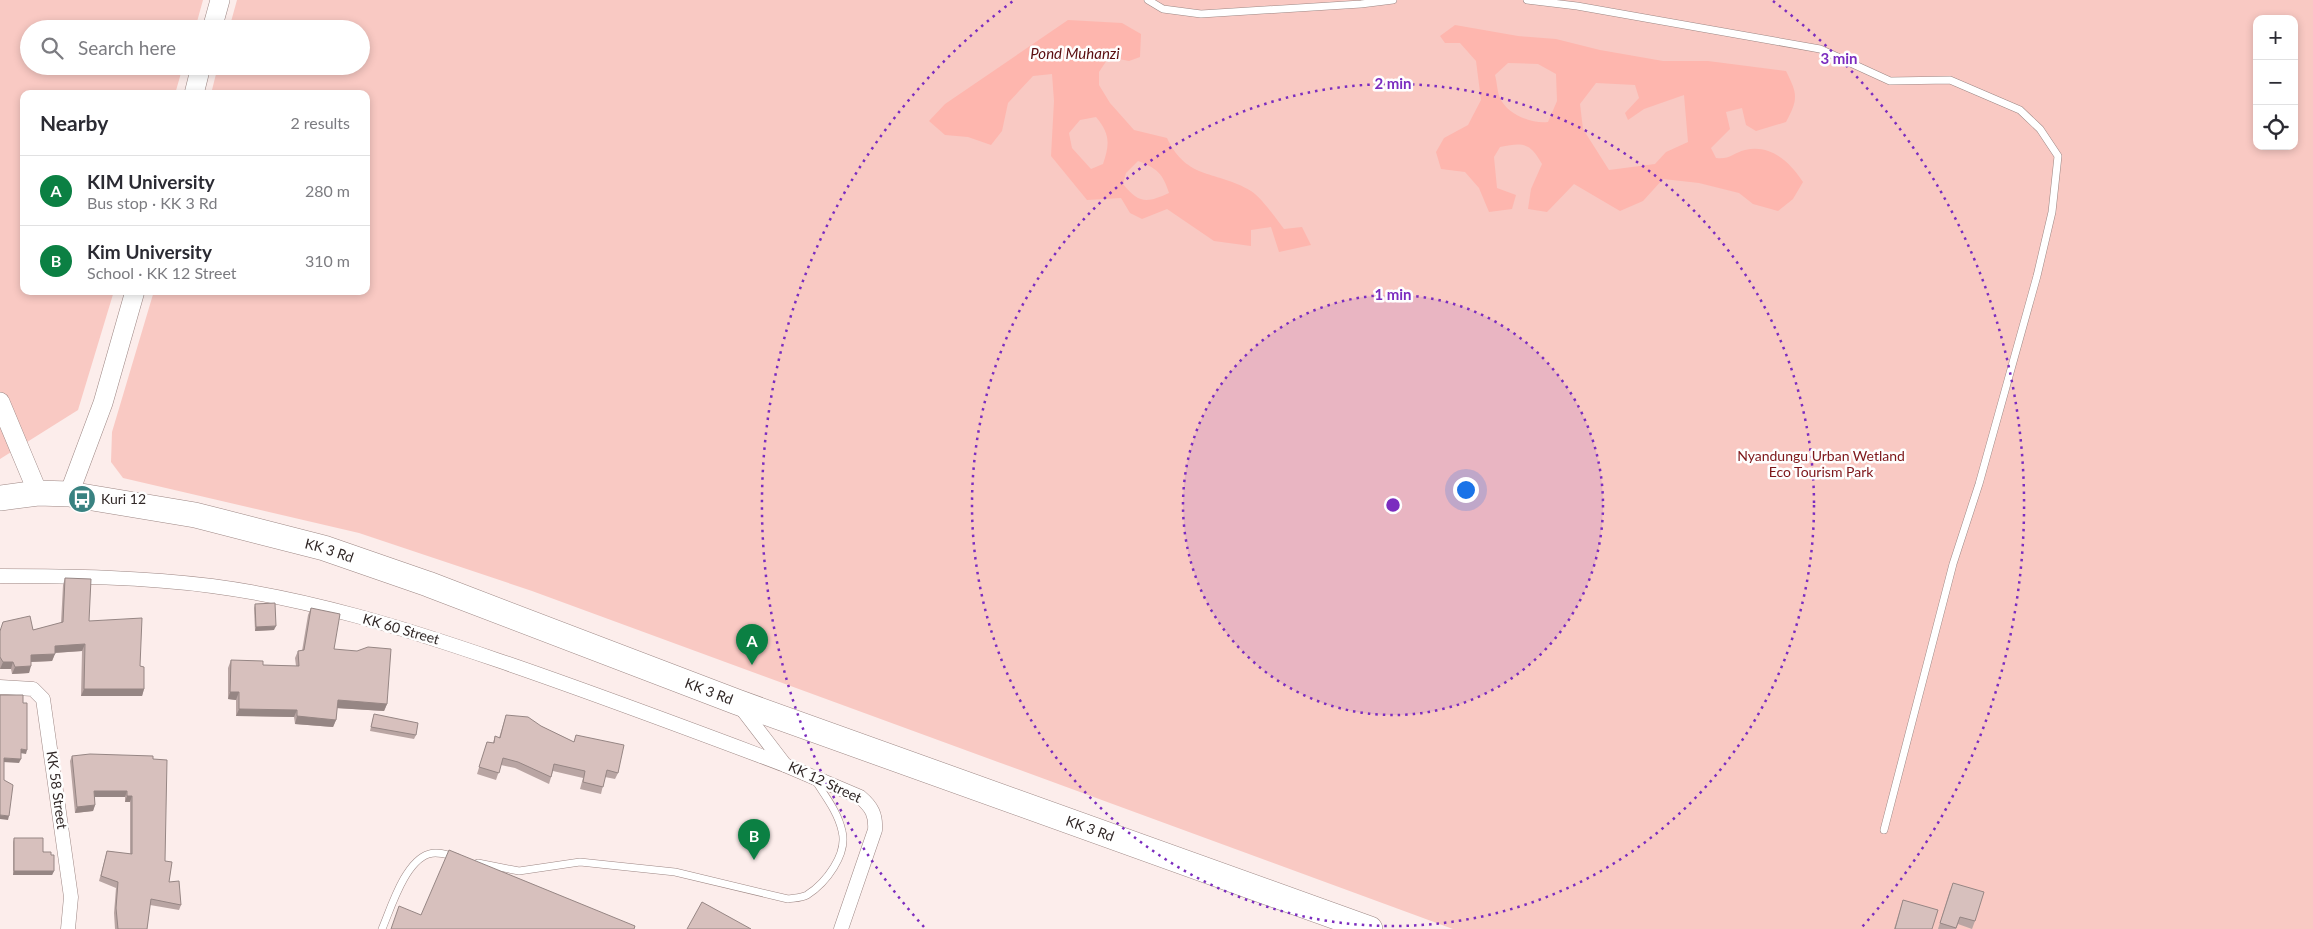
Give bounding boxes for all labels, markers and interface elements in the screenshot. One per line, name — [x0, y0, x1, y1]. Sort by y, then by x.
map controls — [2253, 15, 2298, 150]
button: + — [2253, 15, 2298, 60]
search box — [20, 20, 370, 75]
icon: search — [38, 34, 66, 62]
text: Search here — [78, 36, 176, 59]
water label: Pond Muhanzi — [1030, 44, 1120, 62]
text: 3 min — [1820, 49, 1858, 67]
button: − — [2253, 60, 2298, 105]
text: 2 min — [1374, 74, 1412, 92]
button: locate — [2253, 105, 2298, 150]
text: Nearby — [40, 110, 108, 135]
text: 2 results — [290, 113, 350, 132]
text: KIM University — [87, 170, 215, 193]
text: A — [50, 181, 62, 200]
text: 280 m — [305, 181, 350, 200]
text: Bus stop · KK 3 Rd — [87, 193, 217, 212]
text: Kim University — [87, 240, 212, 263]
text: B — [51, 251, 61, 270]
text: 310 m — [305, 251, 350, 270]
text: School · KK 12 Street — [87, 263, 237, 282]
text: 1 min — [1374, 285, 1412, 303]
park label: Nyandungu Urban Wetland Eco Tourism Park — [1737, 447, 1905, 480]
your location — [1453, 477, 1479, 503]
bus stop icon: Kuri 12 — [67, 484, 97, 514]
place label: Kuri 12 — [101, 490, 146, 507]
centre of rings — [1384, 496, 1402, 514]
street label: KK 3 Rd — [303, 534, 356, 566]
street label: KK 60 Street — [361, 609, 441, 648]
pin: A — [736, 624, 768, 665]
street label: KK 3 Rd — [683, 674, 736, 708]
street label: KK 58 Street — [44, 750, 71, 830]
street label: KK 12 Street — [786, 757, 865, 806]
street label: KK 3 Rd — [1064, 812, 1117, 845]
pin: B — [738, 819, 770, 860]

